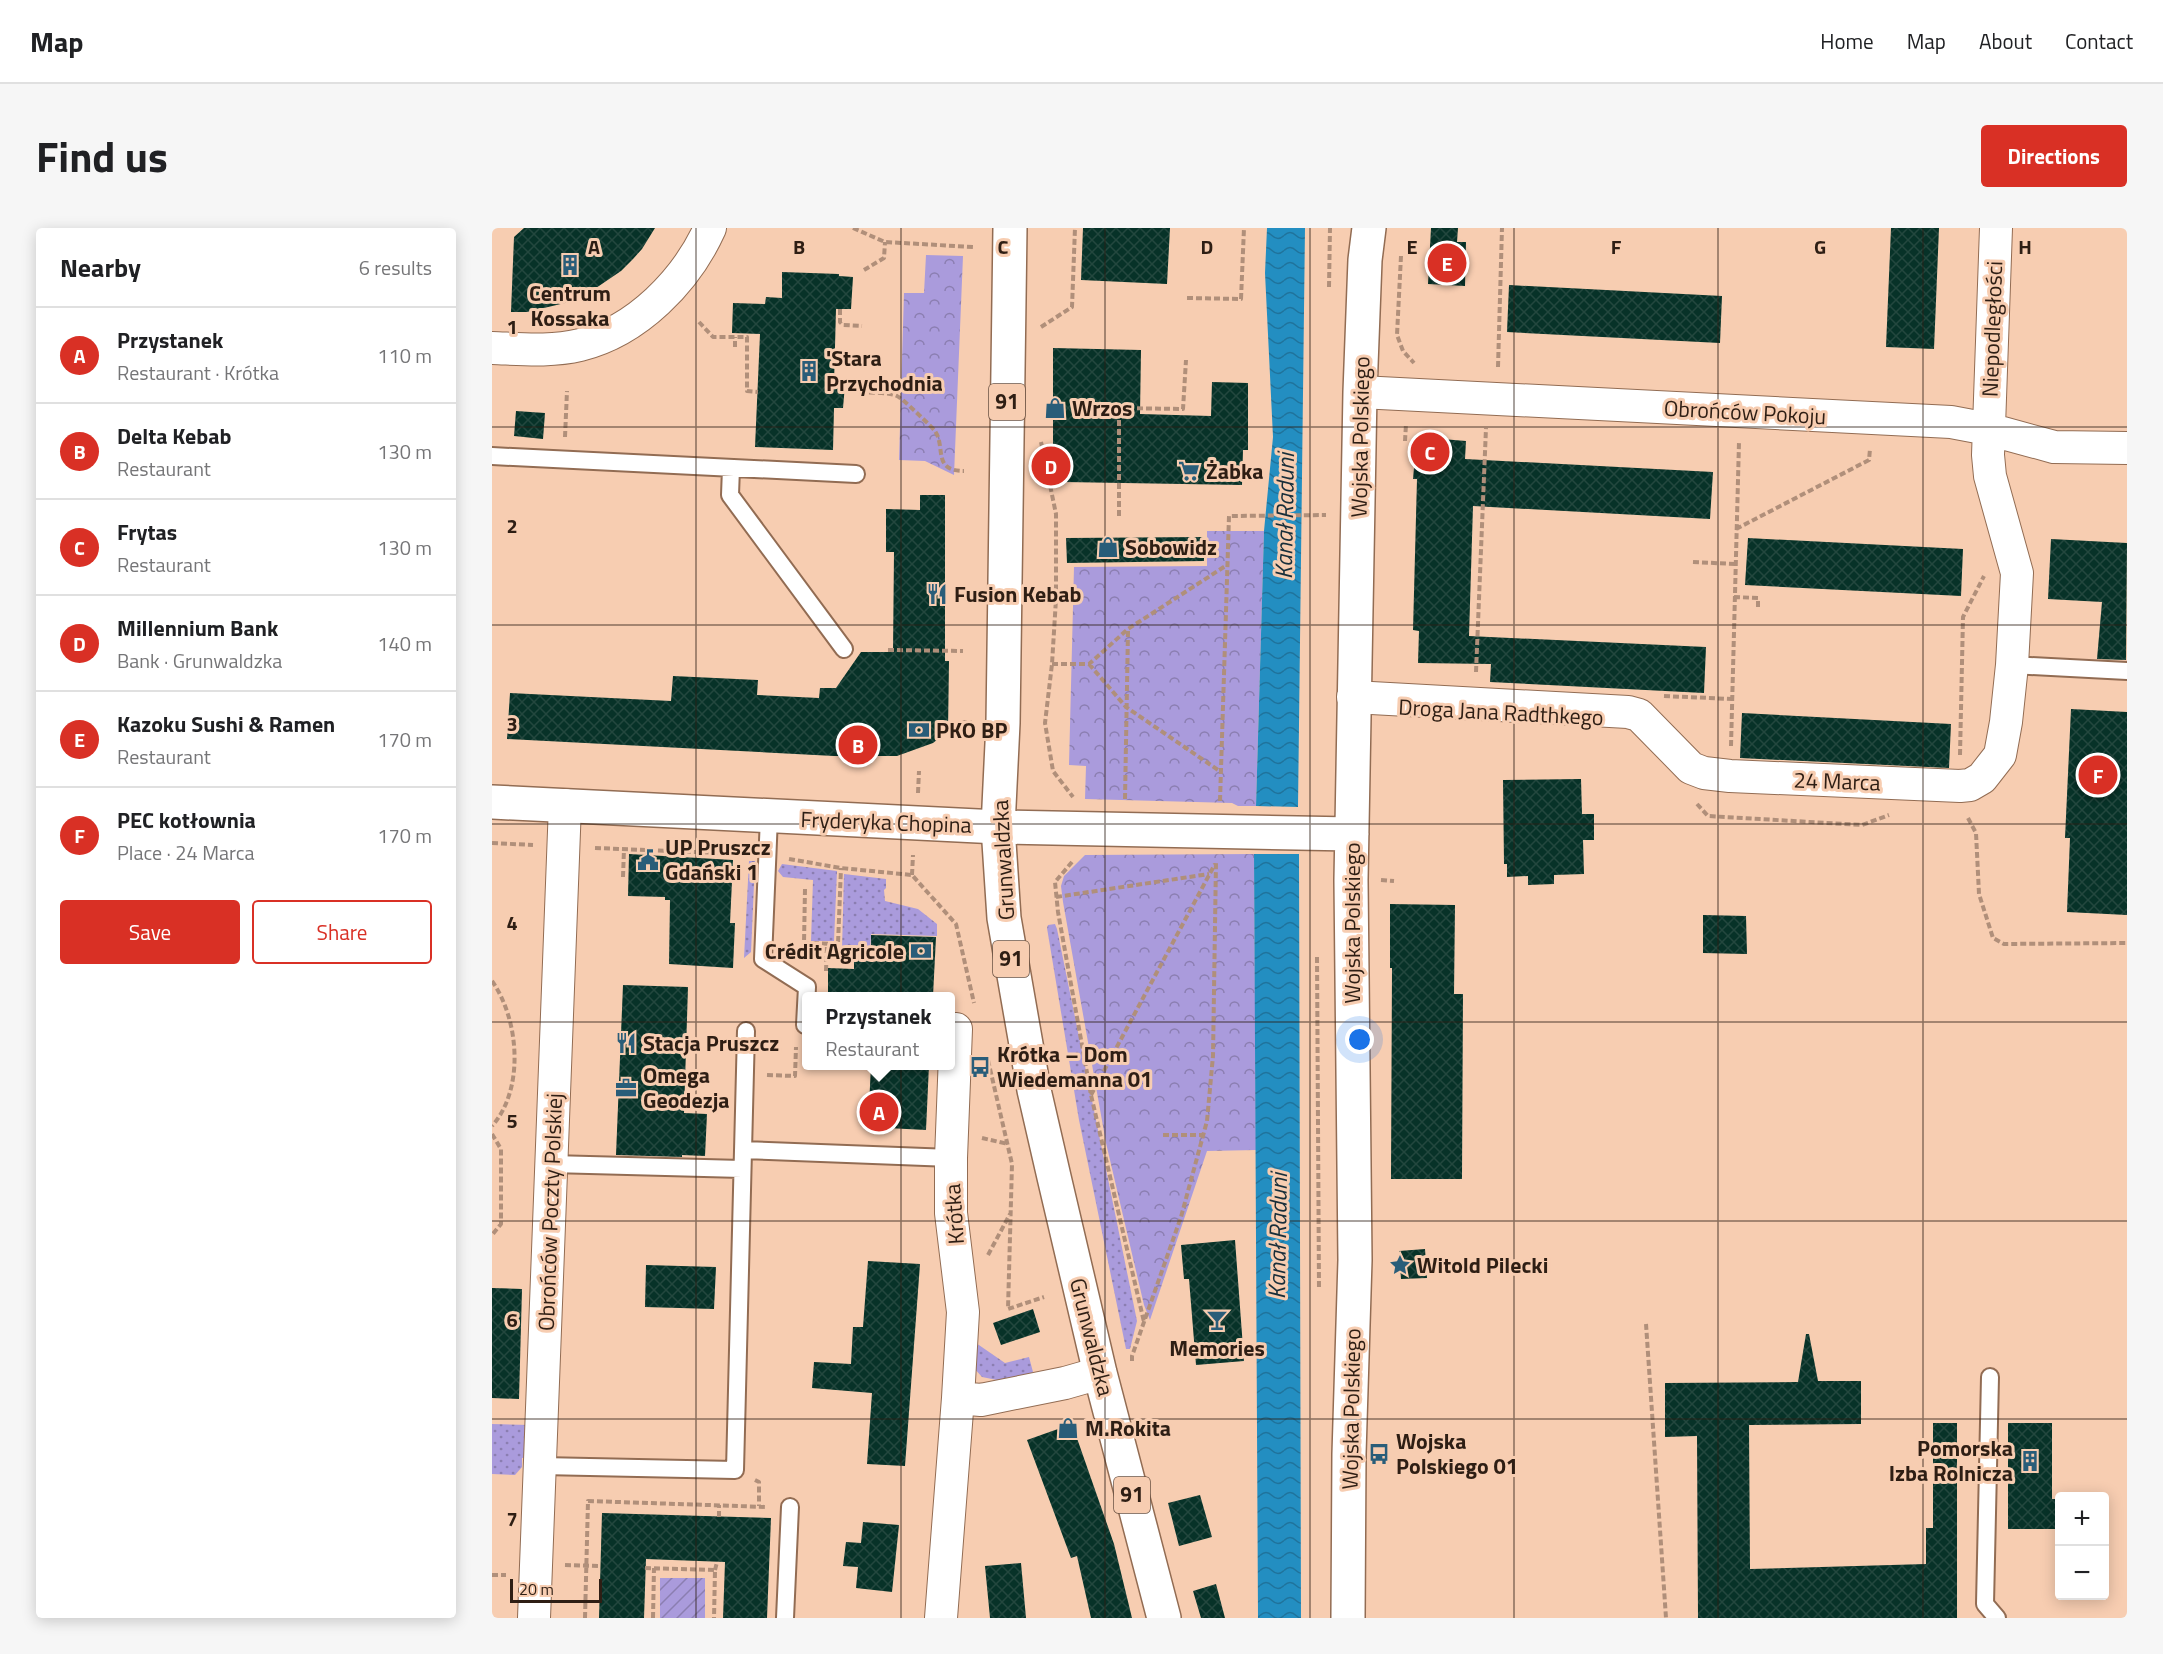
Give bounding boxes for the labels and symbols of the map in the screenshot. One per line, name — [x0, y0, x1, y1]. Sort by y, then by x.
text: A — [588, 231, 600, 262]
text: B — [793, 231, 805, 262]
text: C — [998, 231, 1009, 262]
text: D — [1201, 231, 1213, 262]
text: E — [1406, 231, 1418, 262]
text: F — [1611, 231, 1622, 262]
text: G — [1814, 231, 1826, 262]
text: H — [2018, 231, 2032, 262]
pin: E — [1428, 240, 1466, 285]
building icon: Centrum Kossaka — [558, 253, 582, 277]
street label: Niepodległości — [1973, 260, 2011, 398]
place label: Centrum Kossaka — [529, 276, 611, 335]
text: 1 — [506, 311, 518, 342]
place label: 'Stara Przychodnia — [826, 341, 943, 400]
street label: Wojska Polskiego — [1342, 356, 1378, 518]
building icon: 'Stara Przychodnia — [797, 359, 821, 383]
road number: 91 — [989, 384, 1025, 420]
place label: Wrzos — [1072, 391, 1132, 425]
street label: Obrońców Pokoju — [1663, 391, 1827, 433]
shop icon: Wrzos — [1043, 396, 1067, 420]
pin: C — [1410, 430, 1450, 474]
pin: D — [1032, 444, 1070, 488]
water label: Kanał Raduni — [1265, 450, 1303, 579]
place label: Żabka — [1206, 454, 1264, 488]
supermarket icon: Żabka — [1177, 459, 1201, 483]
text: 2 — [506, 510, 518, 541]
place label: Sobowidz — [1125, 530, 1217, 564]
shop icon: Sobowidz — [1096, 535, 1120, 559]
place label: Fusion Kebab — [954, 577, 1081, 611]
restaurant icon: Fusion Kebab — [925, 582, 949, 606]
street label: Droga Jana Radthkego — [1398, 690, 1604, 734]
text: 3 — [506, 708, 518, 739]
place label: PKO BP — [936, 713, 1007, 747]
bank icon: PKO BP — [907, 718, 931, 742]
pin: B — [838, 722, 878, 768]
pin: F — [2078, 752, 2118, 798]
street label: 24 Marca — [1793, 762, 1881, 800]
street label: Grunwaldzka — [983, 799, 1023, 921]
street label: Fryderyka Chopina — [800, 802, 972, 842]
place label: UP Pruszcz Gdański 1 — [665, 830, 771, 889]
street label: Wojska Polskiego — [1335, 842, 1369, 1004]
public building icon: UP Pruszcz Gdański 1 — [636, 848, 660, 872]
text: 4 — [506, 907, 518, 938]
place label: Crédit Agricole — [765, 934, 904, 968]
bank icon: Crédit Agricole — [909, 939, 933, 963]
road number: 91 — [993, 941, 1029, 977]
your location — [1345, 1025, 1374, 1054]
place label: Stacja Pruszcz — [643, 1026, 779, 1060]
restaurant icon: Stacja Pruszcz — [614, 1031, 638, 1055]
place label: Krótka – Dom Wiedemanna 01 — [997, 1037, 1152, 1096]
bus stop icon: Krótka – Dom Wiedemanna 01 — [968, 1055, 992, 1079]
place label: Omega Geodezja — [643, 1058, 730, 1117]
office icon: Omega Geodezja — [614, 1076, 638, 1100]
pin: A — [860, 1090, 898, 1134]
street label: Obrońców Poczty Polskiej — [529, 1092, 571, 1332]
text: 5 — [506, 1105, 518, 1136]
water label: Kanał Raduni — [1258, 1170, 1296, 1299]
street label: Krótka — [935, 1183, 973, 1245]
place label: Witold Pilecki — [1417, 1248, 1548, 1282]
place icon: Witold Pilecki — [1388, 1253, 1412, 1277]
street label: Grunwaldzka — [1061, 1274, 1123, 1400]
text: 6 — [506, 1304, 518, 1335]
bar icon: Memories — [1205, 1308, 1229, 1332]
street label: Wojska Polskiego — [1333, 1328, 1369, 1490]
place label: Memories — [1169, 1331, 1265, 1365]
place label: M.Rokita — [1085, 1411, 1171, 1445]
shop icon: M.Rokita — [1056, 1416, 1080, 1440]
place label: Wojska Polskiego 01 — [1396, 1424, 1518, 1483]
place label: Pomorska Izba Rolnicza — [1889, 1431, 2013, 1490]
bus stop icon: Wojska Polskiego 01 — [1367, 1442, 1391, 1466]
building icon: Pomorska Izba Rolnicza — [2018, 1449, 2042, 1473]
road number: 91 — [1114, 1477, 1150, 1513]
text: 7 — [506, 1503, 518, 1534]
scale bar — [510, 1576, 602, 1604]

